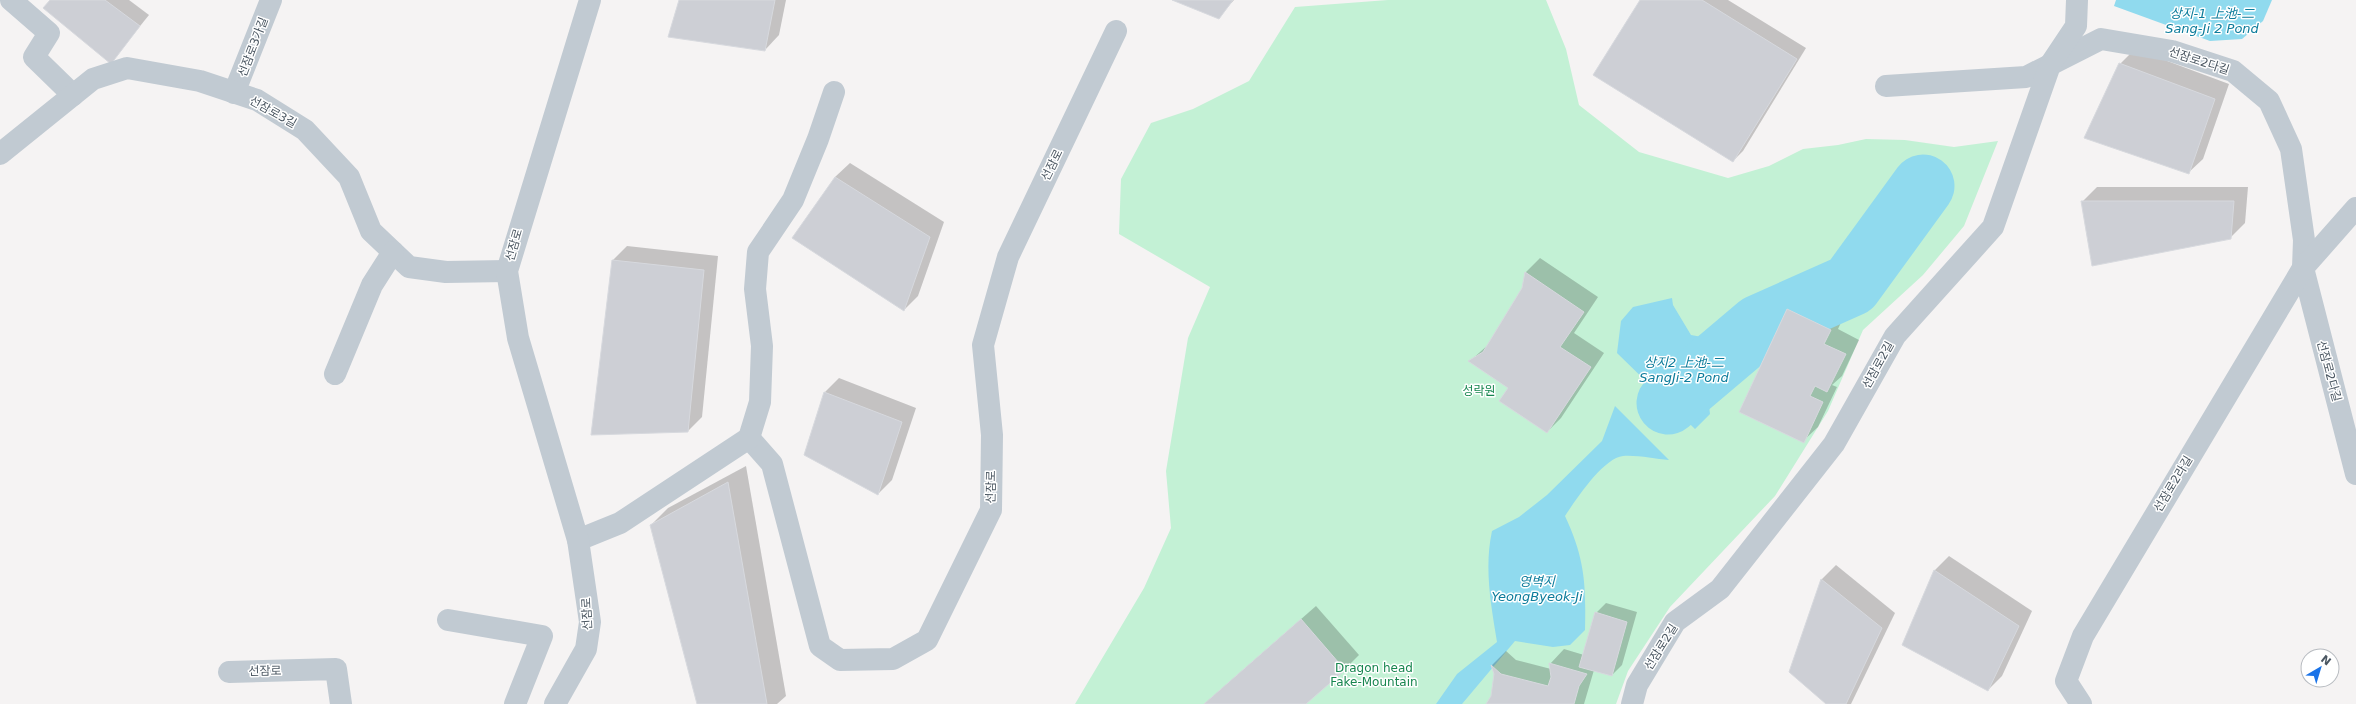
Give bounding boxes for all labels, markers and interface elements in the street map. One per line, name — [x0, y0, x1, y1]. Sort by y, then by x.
water label: 상지-1 上池-二 Sang-Ji 2 Pond — [2165, 6, 2260, 36]
street label: 선잠로3가길 — [235, 15, 271, 79]
street label: 선잠로2다길 — [2167, 45, 2231, 77]
street label: 선잠로3길 — [247, 93, 299, 131]
street label: 선잠로 — [1038, 147, 1066, 183]
street label: 선잠로 — [503, 227, 525, 263]
street label: 선잠로2길 — [1859, 339, 1897, 391]
street label: 선잠로2다길 — [2314, 339, 2344, 403]
water label: 상지2 上池-二 SangJi-2 Pond — [1639, 355, 1730, 385]
park label: 성락원 — [1462, 384, 1496, 398]
street label: 선잠로2라길 — [2151, 453, 2195, 515]
street label: 선잠로 — [984, 470, 998, 504]
water label: 영벽지 YeongByeok-Ji — [1491, 574, 1583, 604]
street label: 선잠로 — [579, 597, 595, 631]
street label: 선잠로2길 — [1641, 621, 1681, 673]
north arrow — [2300, 648, 2340, 688]
text: N — [2318, 653, 2333, 668]
park label: Dragon head Fake-Mountain — [1330, 661, 1418, 689]
street label: 선잠로 — [248, 664, 282, 678]

